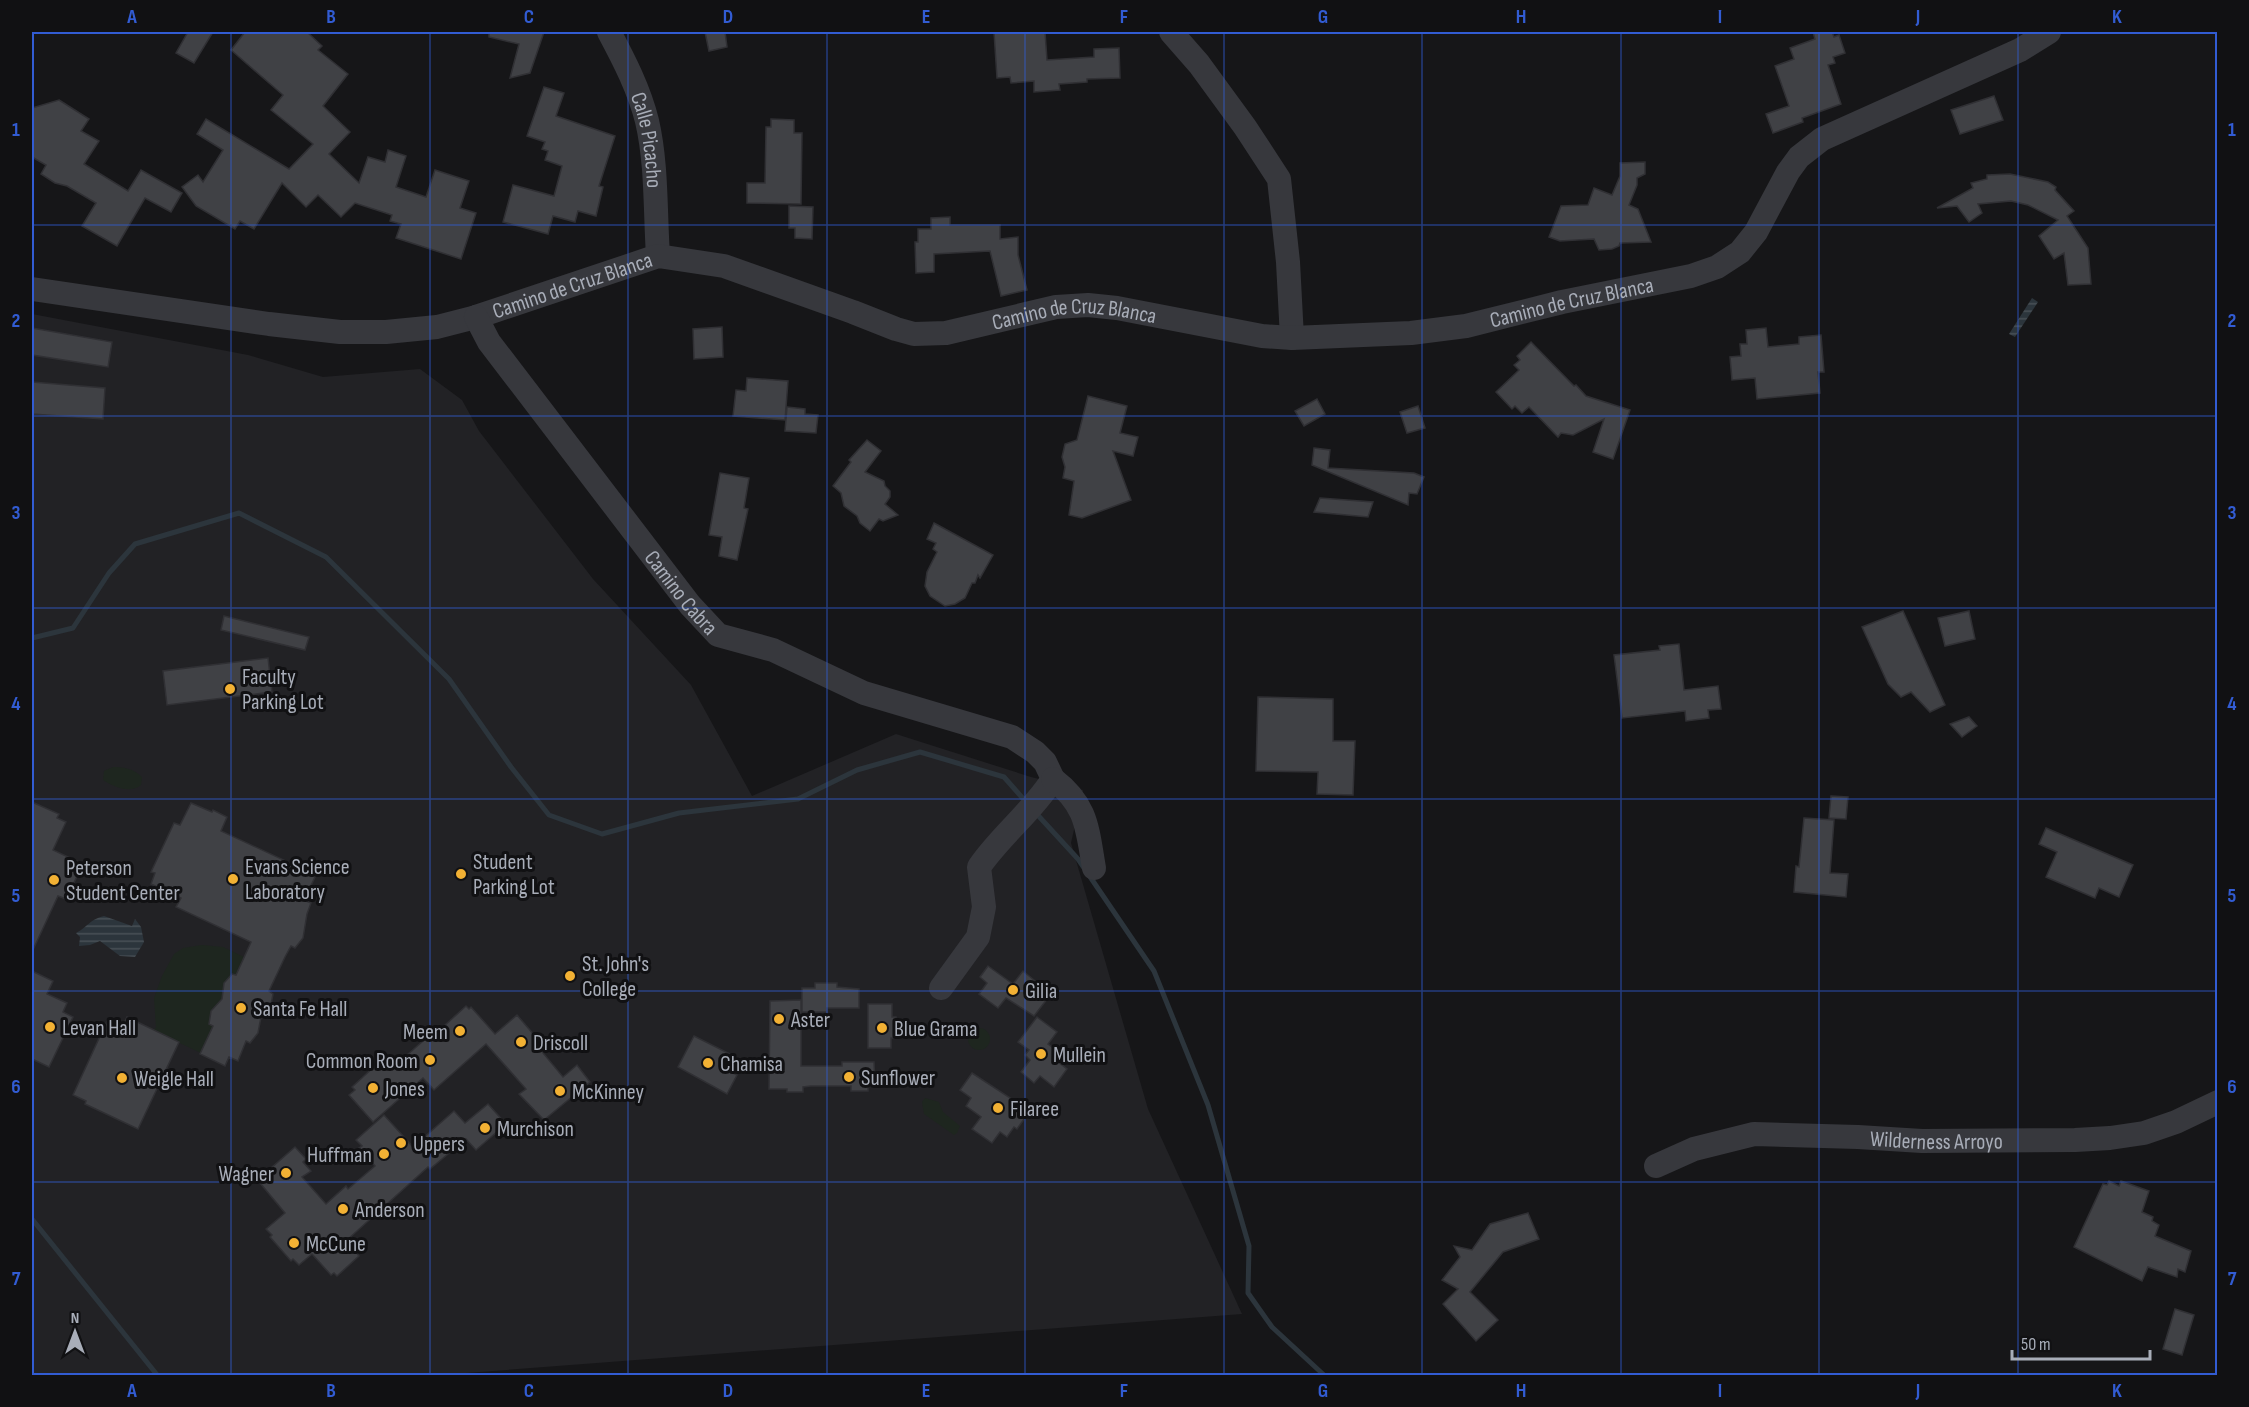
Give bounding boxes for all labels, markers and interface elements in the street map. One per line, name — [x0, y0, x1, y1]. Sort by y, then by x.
text: A — [126, 5, 137, 29]
text: B — [326, 5, 336, 29]
text: C — [524, 5, 534, 29]
text: D — [723, 5, 733, 29]
text: E — [922, 5, 930, 29]
text: F — [1120, 5, 1128, 29]
text: G — [1318, 5, 1328, 29]
text: H — [1516, 5, 1526, 29]
text: I — [1718, 5, 1722, 29]
text: J — [1915, 5, 1920, 29]
text: K — [2112, 5, 2122, 29]
street label: Calle Picacho — [624, 89, 667, 189]
text: 1 — [12, 118, 20, 142]
text: 1 — [2228, 118, 2236, 142]
street label: Camino de Cruz Blanca — [489, 247, 656, 326]
street label: Camino de Cruz Blanca — [1487, 272, 1656, 335]
street label: Camino de Cruz Blanca — [989, 293, 1159, 337]
text: 2 — [12, 309, 20, 333]
text: 2 — [2228, 309, 2236, 333]
text: 3 — [12, 501, 21, 525]
text: 3 — [2228, 501, 2237, 525]
street label: Camino Cabra — [638, 545, 723, 641]
place label: Faculty Parking Lot — [242, 664, 324, 716]
marker: Faculty Parking Lot — [223, 682, 237, 696]
text: 4 — [11, 692, 21, 716]
text: 4 — [2227, 692, 2237, 716]
place label: Student Parking Lot — [473, 849, 555, 901]
place label: Evans Science Laboratory — [245, 854, 350, 906]
place label: Peterson Student Center — [66, 855, 180, 907]
marker: Student Parking Lot — [454, 867, 468, 881]
marker: Evans Science Laboratory — [226, 872, 240, 886]
marker: Peterson Student Center — [47, 873, 61, 887]
text: 5 — [12, 884, 21, 908]
text: 5 — [2228, 884, 2237, 908]
place label: St. John's College — [582, 951, 649, 1003]
marker: St. John's College — [563, 969, 577, 983]
place label: Gilia — [1025, 978, 1057, 1005]
marker: Gilia — [1006, 983, 1020, 997]
place label: Santa Fe Hall — [253, 996, 347, 1023]
marker: Santa Fe Hall — [234, 1001, 248, 1015]
place label: Aster — [790, 1007, 830, 1034]
marker: Aster — [772, 1012, 786, 1026]
place label: Levan Hall — [62, 1015, 136, 1042]
place label: Blue Grama — [894, 1016, 977, 1043]
place label: Meem — [403, 1019, 448, 1046]
marker: Levan Hall — [43, 1020, 57, 1034]
marker: Blue Grama — [875, 1021, 889, 1035]
marker: Meem — [453, 1024, 467, 1038]
place label: Driscoll — [533, 1030, 588, 1057]
marker: Driscoll — [514, 1035, 528, 1049]
place label: Mullein — [1053, 1042, 1106, 1069]
marker: Mullein — [1034, 1047, 1048, 1061]
place label: Common Room — [306, 1048, 418, 1075]
place label: Chamisa — [720, 1051, 783, 1078]
marker: Common Room — [423, 1053, 437, 1067]
marker: Chamisa — [701, 1056, 715, 1070]
place label: Sunflower — [861, 1065, 935, 1092]
place label: Weigle Hall — [134, 1066, 214, 1093]
marker: Sunflower — [842, 1070, 856, 1084]
marker: Weigle Hall — [115, 1071, 129, 1085]
text: 6 — [11, 1075, 21, 1099]
text: 6 — [2227, 1075, 2237, 1099]
place label: Jones — [384, 1076, 425, 1103]
place label: McKinney — [572, 1079, 644, 1106]
marker: Jones — [366, 1081, 380, 1095]
marker: McKinney — [553, 1084, 567, 1098]
place label: Filaree — [1010, 1096, 1059, 1123]
marker: Filaree — [991, 1101, 1005, 1115]
place label: Murchison — [497, 1116, 574, 1143]
marker: Murchison — [478, 1121, 492, 1135]
street label: Wilderness Arroyo — [1869, 1126, 2003, 1156]
place label: Uppers — [413, 1131, 465, 1158]
marker: Uppers — [394, 1136, 408, 1150]
place label: Huffman — [307, 1142, 372, 1169]
marker: Huffman — [377, 1147, 391, 1161]
place label: Wagner — [218, 1161, 274, 1188]
marker: Wagner — [279, 1166, 293, 1180]
place label: Anderson — [354, 1197, 425, 1224]
marker: Anderson — [336, 1202, 350, 1216]
place label: McCune — [306, 1231, 366, 1258]
marker: McCune — [287, 1236, 301, 1250]
text: 7 — [12, 1267, 21, 1291]
text: 7 — [2228, 1267, 2237, 1291]
north arrow — [45, 1302, 105, 1362]
text: N — [71, 1309, 79, 1328]
scale bar — [2012, 1323, 2150, 1361]
text: 50 m — [2021, 1334, 2051, 1355]
text: A — [126, 1379, 137, 1403]
text: B — [326, 1379, 336, 1403]
text: C — [524, 1379, 534, 1403]
text: D — [723, 1379, 733, 1403]
text: E — [922, 1379, 930, 1403]
text: F — [1120, 1379, 1128, 1403]
text: G — [1318, 1379, 1328, 1403]
text: H — [1516, 1379, 1526, 1403]
text: I — [1718, 1379, 1722, 1403]
text: J — [1915, 1379, 1920, 1403]
text: K — [2112, 1379, 2122, 1403]

